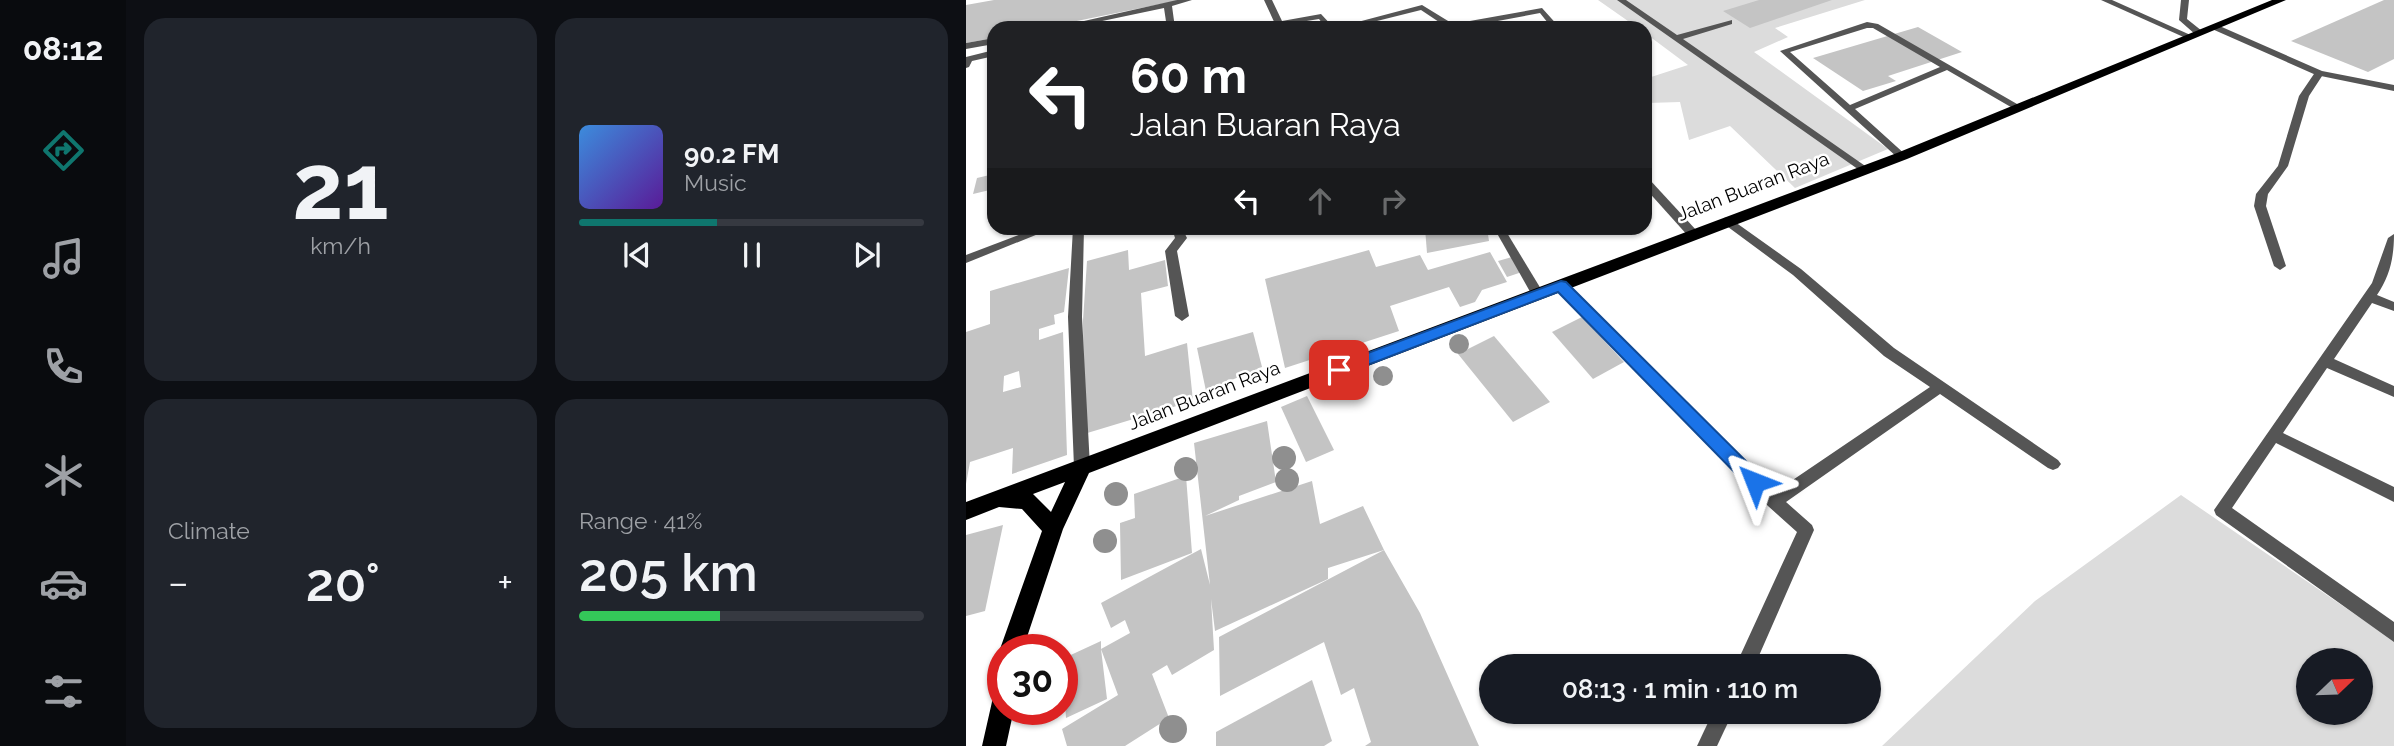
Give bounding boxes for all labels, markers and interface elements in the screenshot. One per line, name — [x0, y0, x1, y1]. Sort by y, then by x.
text: 08:12 — [23, 30, 103, 67]
text: 60 m — [1130, 47, 1247, 104]
icon: left — [1015, 49, 1106, 140]
text: Jalan Buaran Raya — [1130, 106, 1401, 143]
icon: directions — [39, 126, 88, 175]
text: 21 — [292, 133, 389, 240]
text: 90.2 FM — [684, 139, 779, 169]
street label: Jalan Buaran Raya — [1674, 147, 1832, 225]
text: Music — [684, 169, 747, 196]
icon: left — [1228, 182, 1266, 220]
icon: ahead — [1301, 182, 1339, 220]
icon: right — [1374, 182, 1412, 220]
text: km/h — [310, 232, 371, 259]
icon: music — [39, 234, 88, 283]
icon: previous — [618, 236, 656, 274]
icon: pause — [733, 236, 771, 274]
icon: next — [848, 236, 886, 274]
pin — [1309, 340, 1369, 400]
icon: phone — [39, 342, 88, 391]
icon: arrive — [1320, 351, 1358, 389]
street label: Jalan Buaran Raya — [1125, 356, 1283, 434]
position arrow — [1718, 445, 1792, 519]
icon: climate — [39, 451, 88, 500]
text: Range · 41% — [579, 507, 702, 534]
text: Climate — [168, 517, 250, 544]
text: 205 km — [579, 542, 758, 603]
text: 20° — [306, 552, 380, 613]
icon: car — [39, 559, 88, 608]
text: − — [168, 560, 188, 605]
text: + — [497, 560, 513, 605]
speed limit sign: 30 — [987, 634, 1078, 725]
north arrow — [2296, 648, 2373, 724]
map controls — [2296, 648, 2373, 725]
icon: filters — [39, 667, 88, 716]
text: 08:13 · 1 min · 110 m — [1562, 674, 1798, 704]

